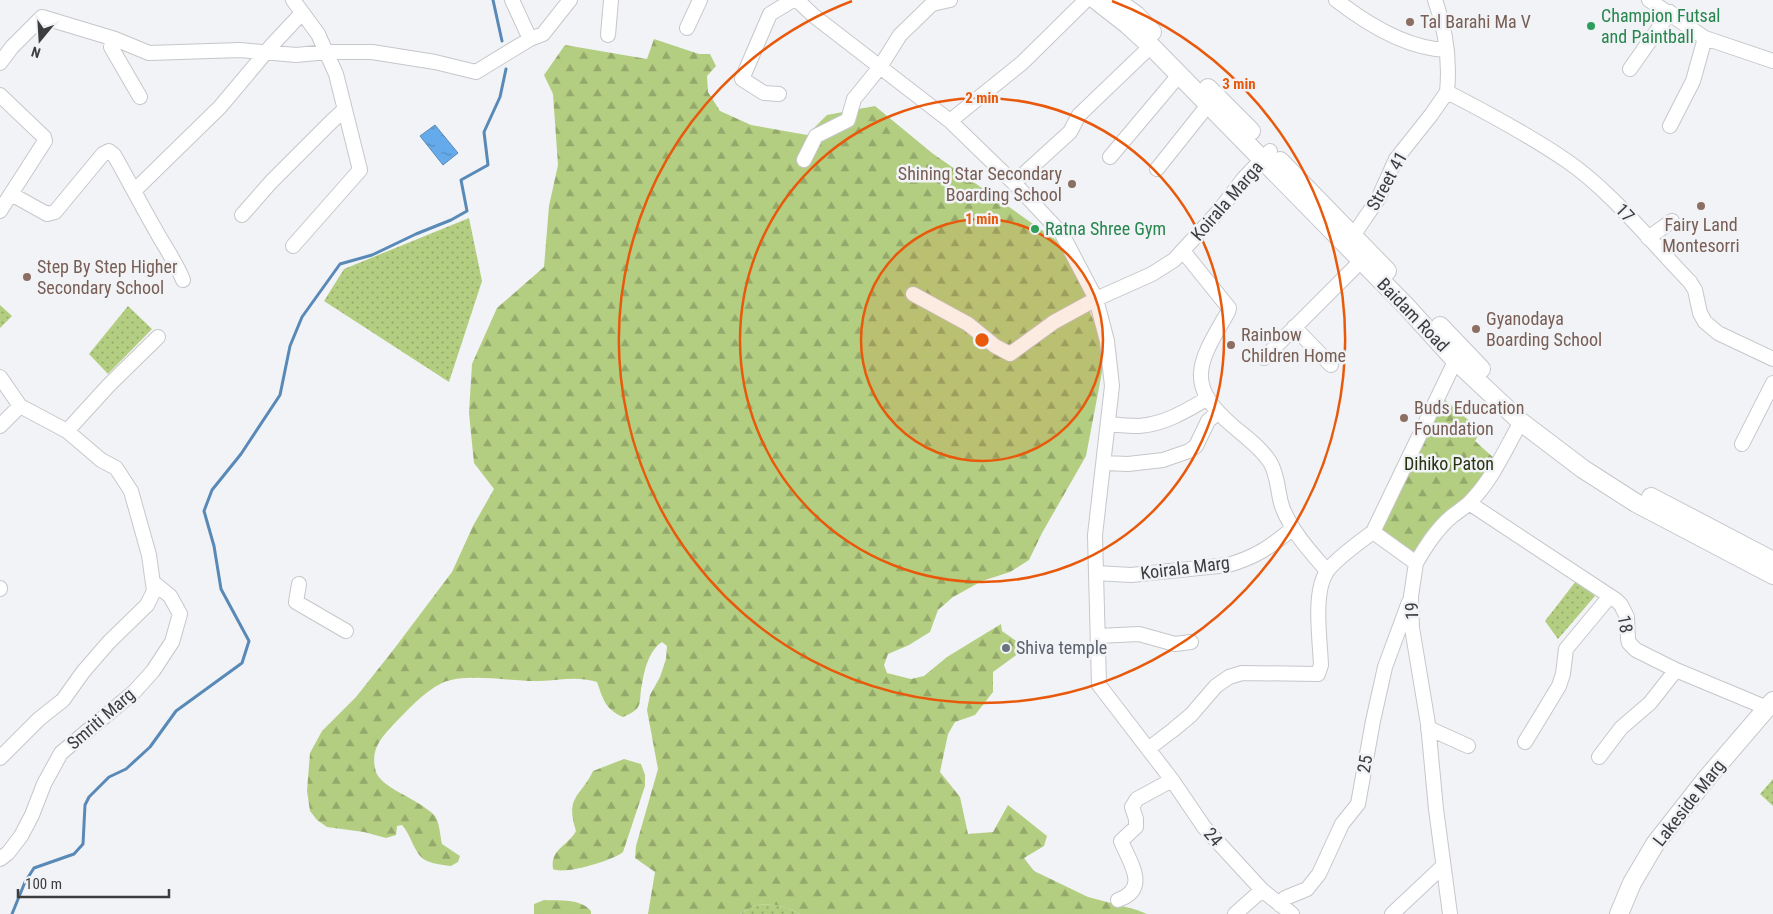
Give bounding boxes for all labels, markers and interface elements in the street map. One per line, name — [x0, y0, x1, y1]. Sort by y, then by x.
place label: Champion Futsal and Paintball — [1601, 5, 1720, 47]
place label: Tal Barahi Ma V — [1420, 11, 1531, 32]
north arrow — [15, 15, 65, 65]
marker: Tal Barahi Ma V — [1404, 16, 1416, 28]
marker: Champion Futsal and Paintball — [1585, 20, 1597, 32]
text: N — [29, 43, 43, 61]
text: 3 min — [1222, 75, 1256, 93]
text: 2 min — [965, 89, 999, 107]
street label: Street 41 — [1362, 148, 1411, 214]
street label: Koirala Marga — [1186, 157, 1267, 245]
place label: Shining Star Secondary Boarding School — [898, 163, 1062, 205]
marker: Shining Star Secondary Boarding School — [1066, 178, 1078, 190]
street label: 17 — [1612, 199, 1639, 226]
marker: Fairy Land Montesorri — [1695, 200, 1707, 212]
text: 1 min — [965, 210, 999, 228]
place label: Fairy Land Montesorri — [1662, 214, 1740, 256]
place label: Ratna Shree Gym — [1045, 218, 1166, 239]
marker: Ratna Shree Gym — [1029, 223, 1041, 235]
place label: Step By Step Higher Secondary School — [37, 256, 178, 298]
marker: Step By Step Higher Secondary School — [21, 271, 33, 283]
street label: Baidam Road — [1373, 274, 1454, 356]
place label: Gyanodaya Boarding School — [1486, 308, 1602, 350]
marker: Gyanodaya Boarding School — [1470, 323, 1482, 335]
place label: Rainbow Children Home — [1241, 324, 1346, 366]
centre of rings — [973, 331, 991, 349]
marker: Rainbow Children Home — [1225, 339, 1237, 351]
place label: Buds Education Foundation — [1414, 397, 1524, 439]
marker: Buds Education Foundation — [1398, 412, 1410, 424]
park label: Dihiko Paton — [1404, 453, 1494, 474]
street label: Koirala Marg — [1139, 552, 1231, 583]
street label: 19 — [1401, 602, 1422, 620]
street label: 18 — [1613, 613, 1637, 635]
place label: Shiva temple — [1016, 637, 1107, 658]
marker: Shiva temple — [1000, 642, 1012, 654]
street label: Smriti Marg — [63, 684, 139, 754]
street label: 25 — [1353, 753, 1376, 774]
street label: Lakeside Marg — [1648, 755, 1729, 850]
street label: 24 — [1200, 823, 1227, 850]
scale bar — [18, 866, 169, 898]
text: 100 m — [25, 875, 62, 893]

